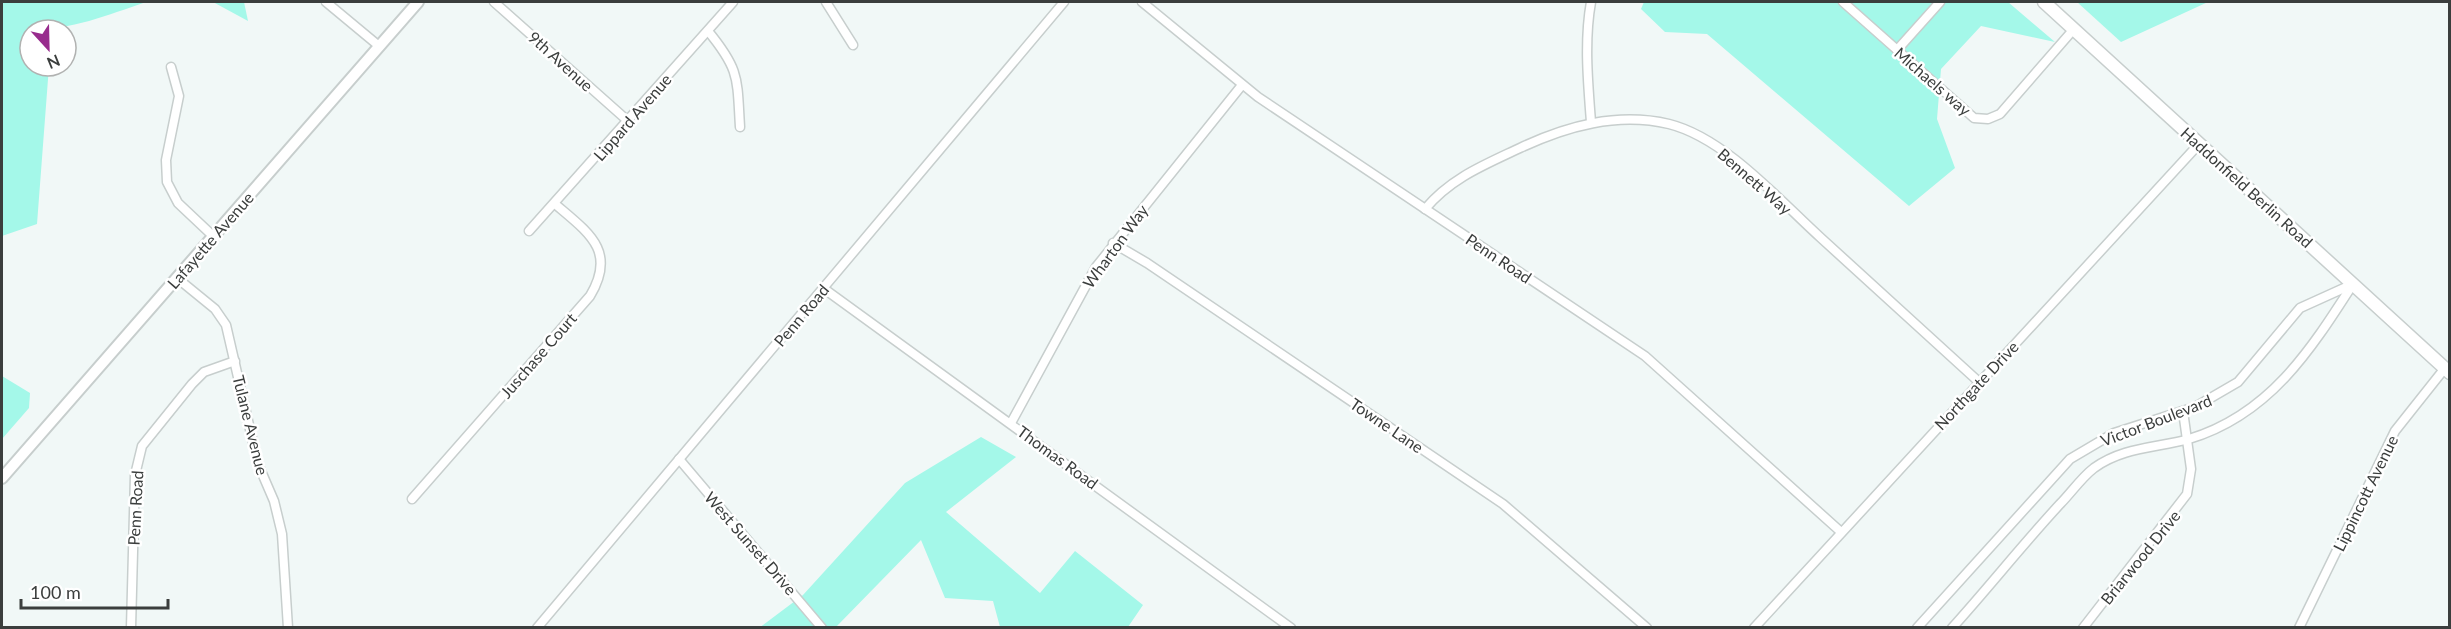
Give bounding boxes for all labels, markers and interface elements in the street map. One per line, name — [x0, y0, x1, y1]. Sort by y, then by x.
north arrow — [18, 18, 78, 78]
street label: 9th Avenue — [525, 27, 597, 95]
street label: Michaels way — [1891, 43, 1975, 120]
text: N — [45, 51, 63, 73]
street label: Lippard Avenue — [589, 70, 675, 164]
street label: Haddonfield Berlin Road — [2177, 123, 2317, 251]
street label: Bennett Way — [1714, 144, 1796, 219]
street label: Lafayette Avenue — [163, 188, 257, 292]
street label: Wharton Way — [1078, 200, 1152, 291]
street label: Penn Road — [1463, 229, 1535, 287]
street label: Penn Road — [770, 280, 832, 350]
street label: Juschase Court — [496, 308, 580, 401]
street label: Northgate Drive — [1930, 337, 2022, 433]
street label: Tulane Avenue — [229, 373, 273, 477]
street label: Victor Boulevard — [2098, 390, 2214, 450]
street label: Towne Lane — [1347, 394, 1427, 456]
street label: Thomas Road — [1014, 421, 1102, 493]
street label: Lippincott Avenue — [2329, 432, 2401, 554]
street label: Penn Road — [124, 470, 146, 546]
street label: West Sunset Drive — [701, 488, 801, 598]
street label: Briarwood Drive — [2096, 506, 2184, 608]
scale bar — [21, 572, 168, 610]
text: 100 m — [30, 581, 81, 603]

